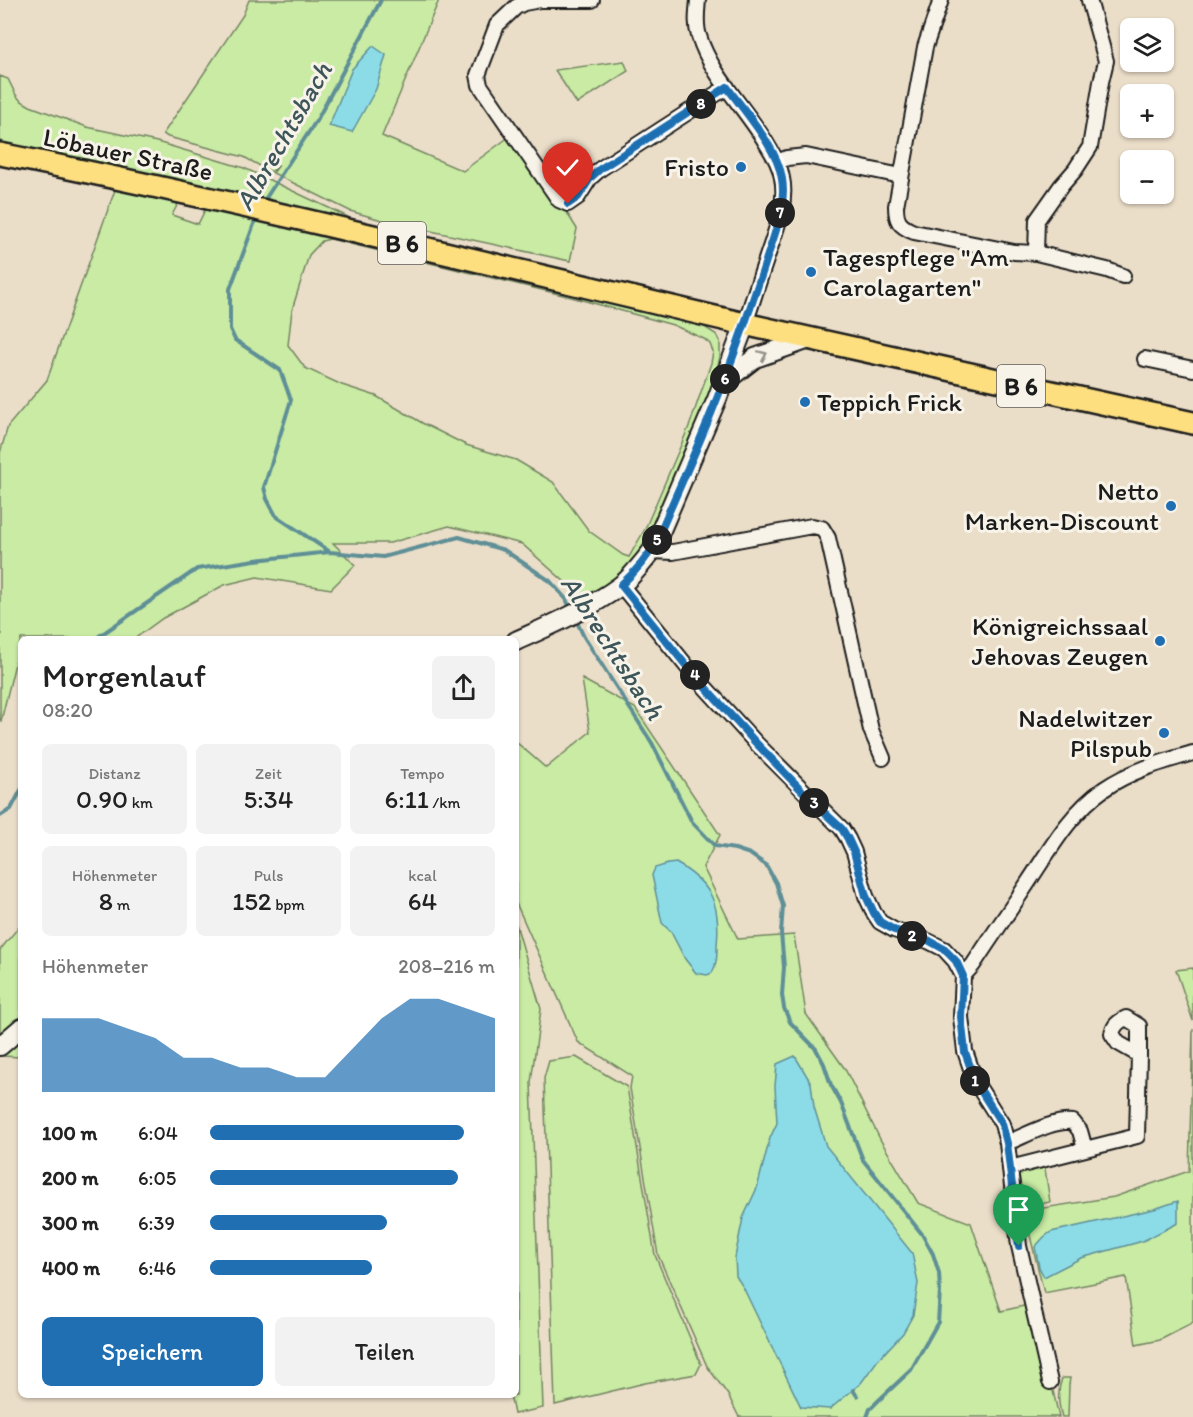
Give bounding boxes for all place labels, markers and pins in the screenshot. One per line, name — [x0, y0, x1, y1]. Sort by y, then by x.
pin: 8 — [686, 89, 716, 119]
pin — [542, 142, 593, 204]
place label: Fristo — [664, 151, 729, 183]
marker: Fristo — [734, 160, 748, 174]
pin: 7 — [765, 198, 795, 228]
place label: Tagespflege "Am Carolagarten" — [823, 241, 1009, 303]
marker: Tagespflege "Am Carolagarten" — [804, 265, 818, 279]
pin: 6 — [710, 364, 740, 394]
place label: Teppich Frick — [817, 386, 963, 418]
marker: Teppich Frick — [798, 395, 812, 409]
place label: Netto Marken-Discount — [965, 475, 1159, 537]
marker: Netto Marken-Discount — [1164, 499, 1178, 513]
pin: 5 — [642, 525, 672, 555]
place label: Königreichssaal Jehovas Zeugen — [971, 610, 1148, 672]
marker: Königreichssaal Jehovas Zeugen — [1153, 634, 1167, 648]
pin: 4 — [680, 660, 710, 690]
place label: Nadelwitzer Pilspub — [1018, 702, 1153, 764]
marker: Nadelwitzer Pilspub — [1157, 726, 1171, 740]
pin: 3 — [799, 788, 829, 818]
pin: 2 — [897, 921, 927, 951]
pin: 1 — [960, 1066, 990, 1096]
pin — [993, 1184, 1044, 1246]

